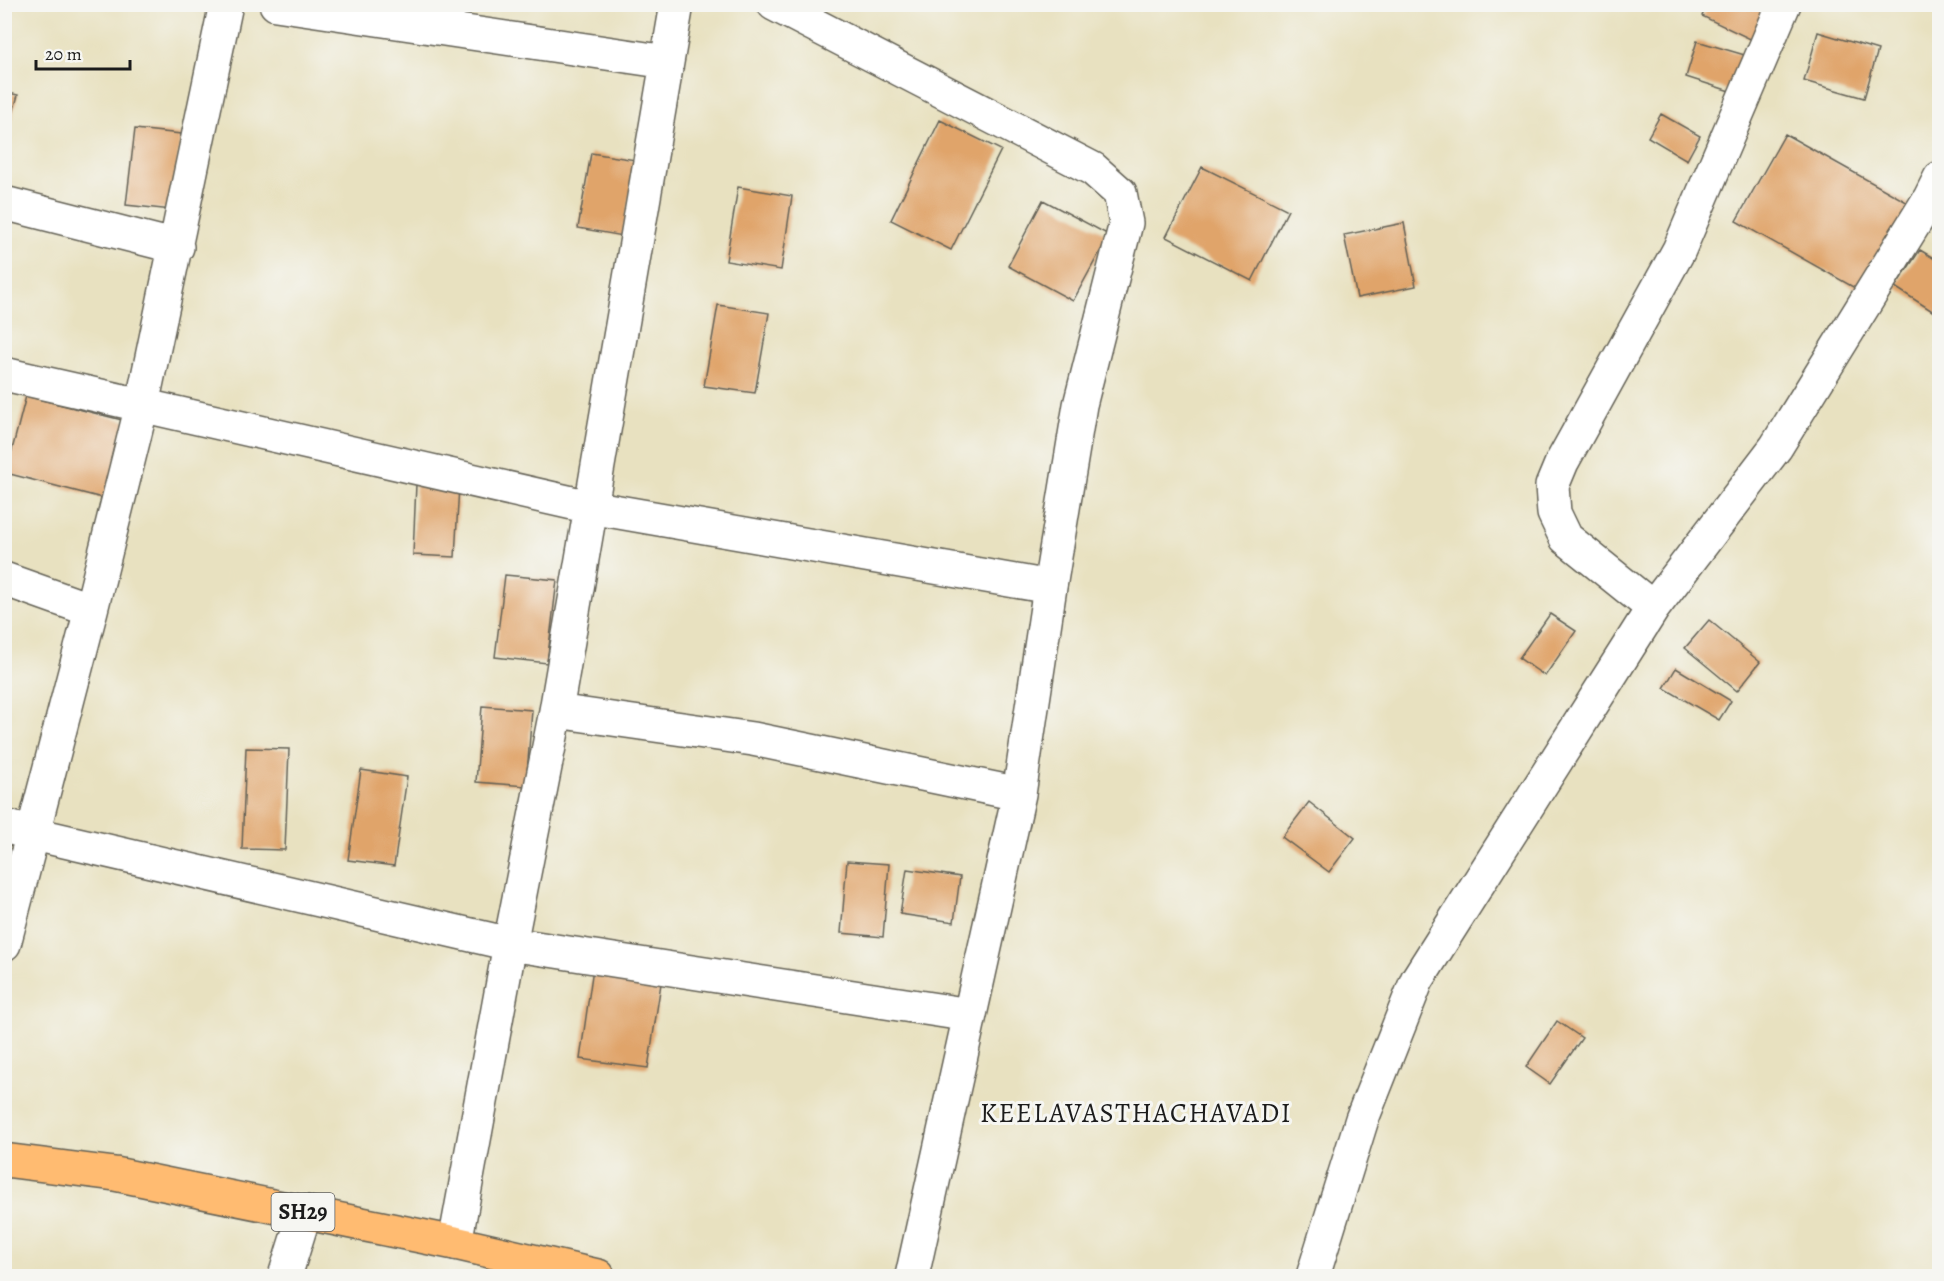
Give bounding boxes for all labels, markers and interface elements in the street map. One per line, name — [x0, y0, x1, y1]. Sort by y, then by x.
scale bar — [36, 33, 130, 71]
text: 20 m — [45, 42, 82, 66]
district label: KEELAVASTHACHAVADI — [980, 1095, 1292, 1131]
road number: SH29 — [272, 1193, 334, 1231]

